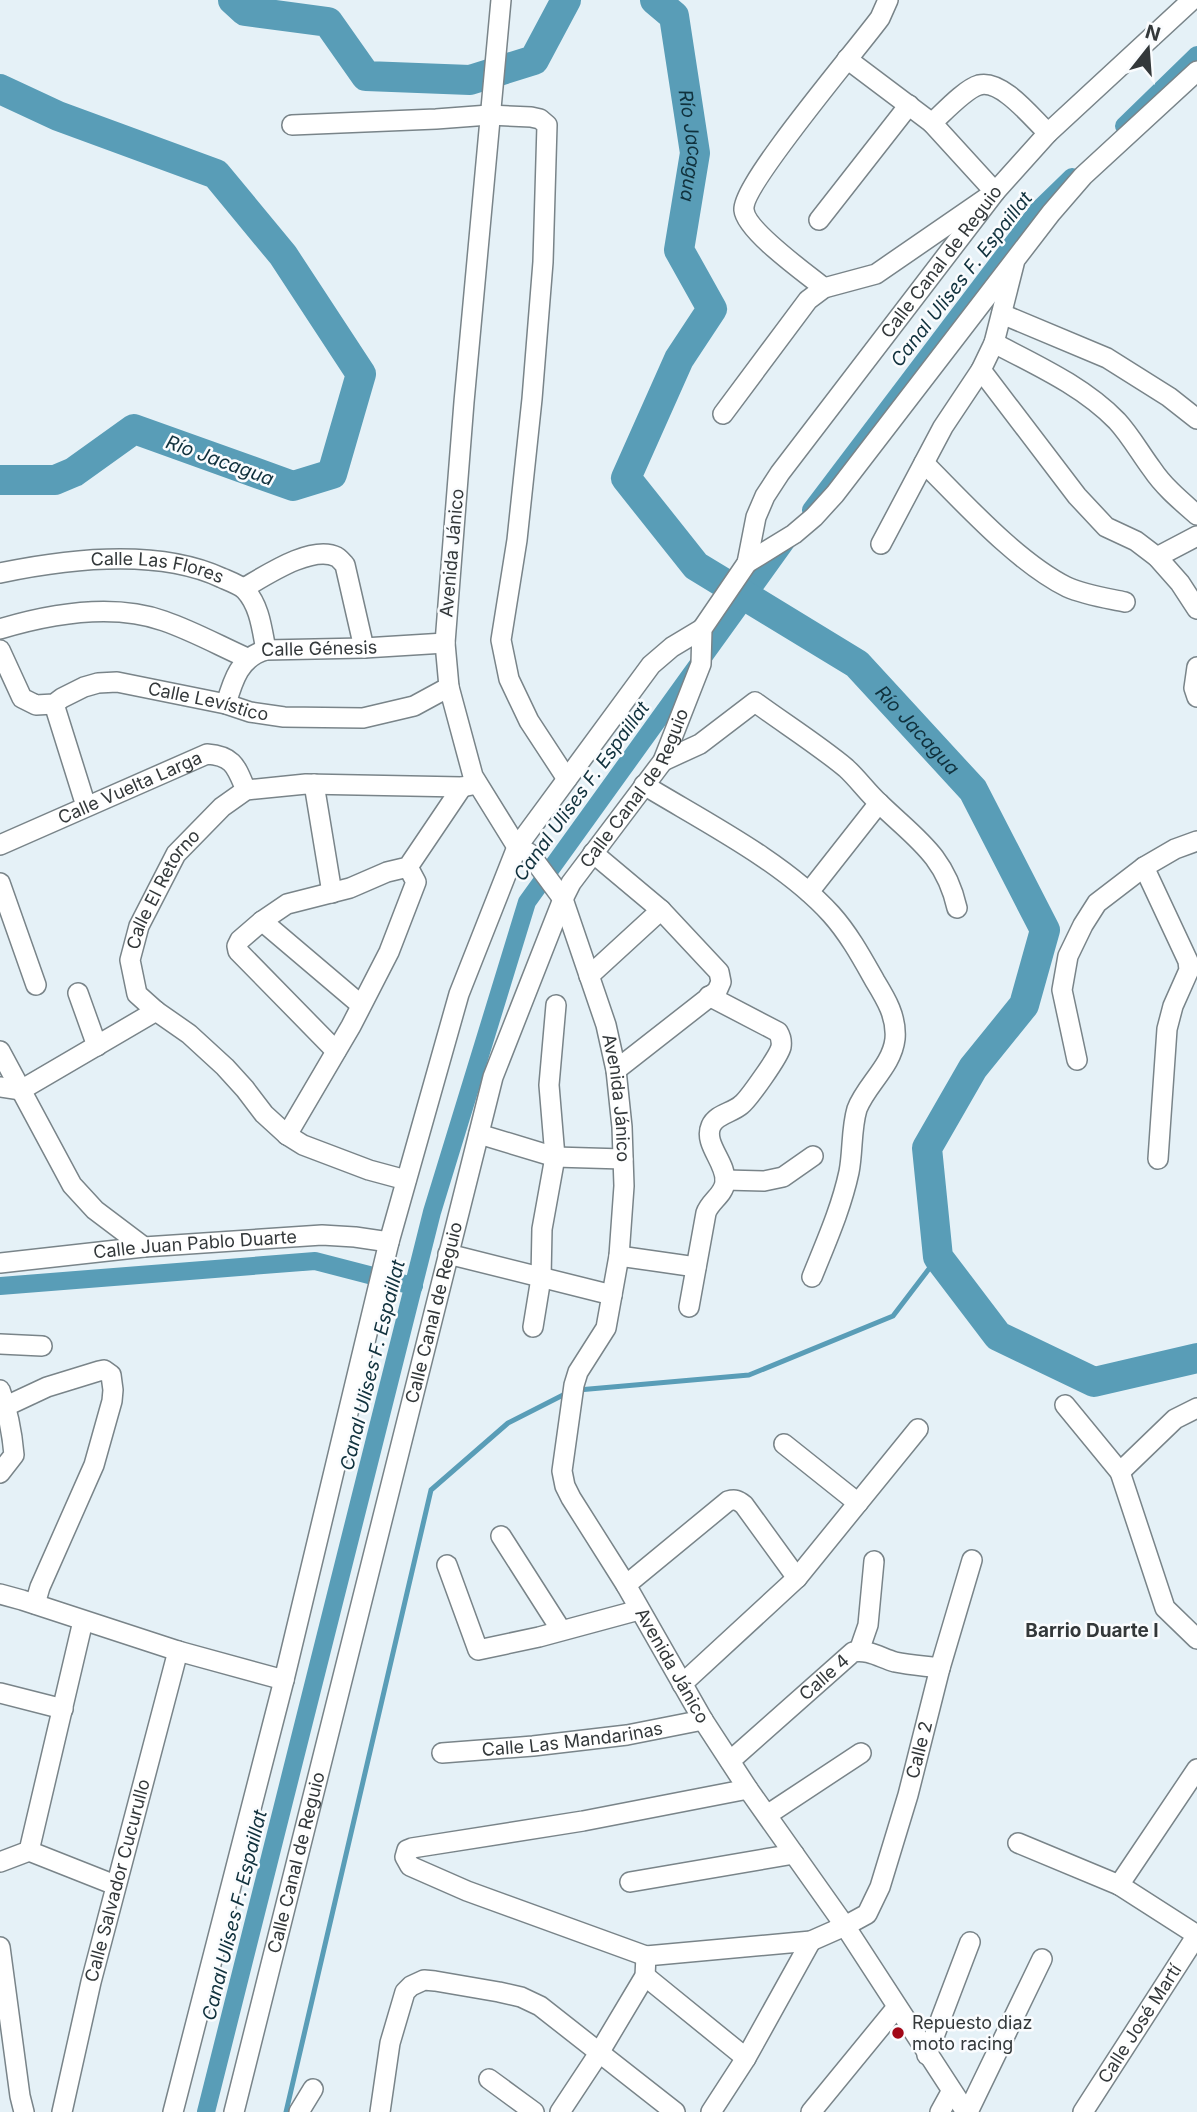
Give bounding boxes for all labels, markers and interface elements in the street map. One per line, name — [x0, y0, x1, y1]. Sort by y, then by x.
north arrow — [1113, 14, 1183, 84]
text: N — [1143, 20, 1163, 46]
water label: Río Jacagua — [673, 88, 706, 204]
street label: Calle Canal de Reguio — [876, 181, 1006, 342]
water label: Canal Ulises F. Espaillat — [886, 187, 1037, 371]
water label: Río Jacagua — [163, 430, 277, 491]
street label: Avenida Jánico — [435, 488, 468, 618]
street label: Calle Las Flores — [90, 548, 227, 587]
street label: Calle Génesis — [261, 636, 378, 660]
street label: Calle Levístico — [146, 677, 270, 725]
water label: Río Jacagua — [870, 681, 964, 780]
water label: Canal Ulises F. Espaillat — [509, 697, 655, 885]
street label: Calle Canal de Reguio — [575, 706, 692, 872]
street label: Calle Vuelta Larga — [55, 747, 205, 828]
street label: Calle El Retorno — [122, 825, 204, 952]
street label: Avenida Jánico — [598, 1032, 634, 1162]
street label: Calle Canal de Reguio — [401, 1220, 466, 1405]
street label: Calle Juan Pablo Duarte — [92, 1226, 298, 1263]
water label: Canal Ulises F. Espaillat — [335, 1257, 410, 1473]
street label: Avenida Jánico — [631, 1604, 714, 1727]
district label: Barrio Duarte I — [1025, 1619, 1159, 1642]
street label: Calle 4 — [795, 1650, 853, 1705]
street label: Calle Las Mandarinas — [481, 1717, 664, 1760]
street label: Calle 2 — [902, 1719, 936, 1781]
street label: Calle Canal de Reguio — [263, 1770, 329, 1955]
street label: Calle Salvador Cucurullo — [80, 1777, 154, 1984]
water label: Canal Ulises F. Espaillat — [197, 1807, 272, 2023]
street label: Calle José Martí — [1093, 1959, 1186, 2087]
place label: Repuesto diaz moto racing — [912, 2012, 1032, 2054]
marker: Repuesto diaz moto racing — [890, 2025, 906, 2041]

